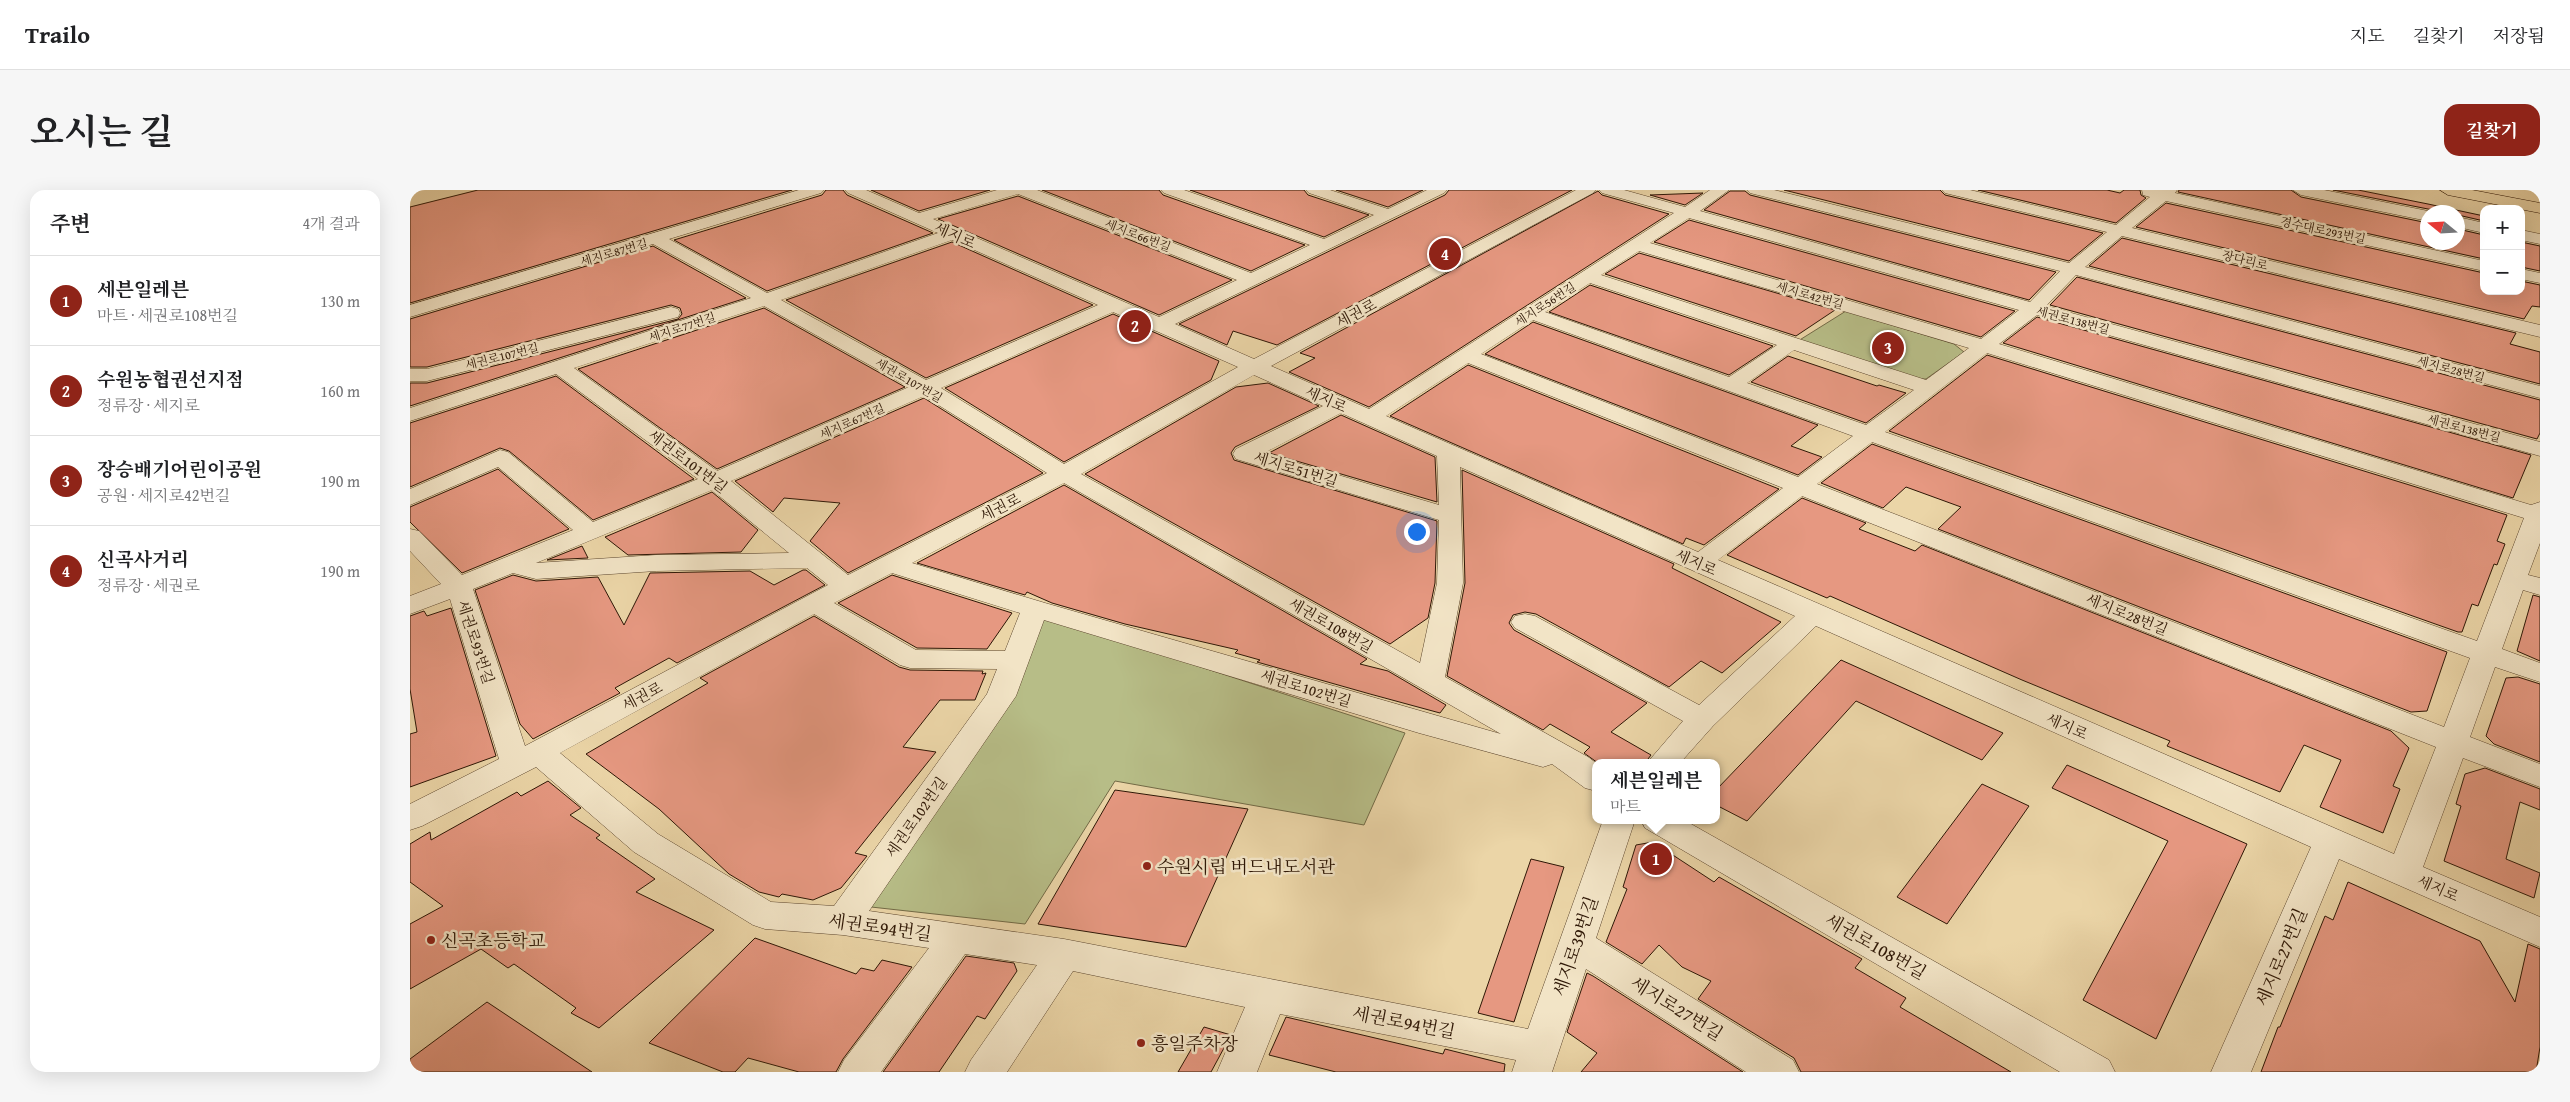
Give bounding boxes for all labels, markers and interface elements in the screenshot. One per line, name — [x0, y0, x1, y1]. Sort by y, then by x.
text: Trailo — [25, 17, 90, 52]
text: 지도 — [2350, 22, 2385, 49]
text: 길찾기 — [2413, 22, 2465, 49]
text: 저장됨 — [2493, 22, 2545, 49]
button: 길찾기 — [2444, 104, 2540, 156]
text: 오시는 길 — [30, 106, 173, 157]
north arrow — [2420, 205, 2465, 250]
map controls — [2480, 205, 2525, 295]
button: + — [2480, 205, 2525, 250]
text: 주변 — [50, 208, 91, 239]
text: 4개 결과 — [302, 211, 360, 235]
street label: 경수대로293번길 — [2279, 213, 2367, 247]
street label: 세지로66번길 — [1103, 215, 1173, 255]
street label: 세지로 — [931, 217, 980, 254]
street label: 세지로87번길 — [578, 234, 650, 270]
pin: 4 — [1429, 235, 1461, 273]
street label: 장다리로 — [2220, 246, 2270, 274]
button: − — [2480, 250, 2525, 295]
text: 세븐일레븐 — [97, 275, 189, 303]
street label: 세지로42번길 — [1774, 277, 1846, 313]
street label: 세지로56번길 — [1511, 278, 1579, 330]
text: 1 — [62, 289, 70, 313]
text: 130 m — [320, 289, 360, 313]
street label: 세권로 — [1332, 293, 1381, 332]
street label: 세권로138번길 — [2034, 302, 2112, 338]
text: 마트 · 세권로108번길 — [97, 303, 238, 327]
pin: 2 — [1119, 307, 1151, 345]
street label: 세지로77번길 — [646, 308, 718, 346]
pin: 3 — [1872, 329, 1904, 367]
street label: 세권로107번길 — [463, 339, 541, 373]
street label: 세지로28번길 — [2415, 352, 2487, 386]
street label: 세권로107번길 — [872, 354, 946, 406]
text: 수원농협권선지점 — [97, 365, 244, 393]
text: 2 — [62, 379, 70, 403]
text: 160 m — [320, 379, 360, 403]
street label: 세지로 — [1302, 381, 1351, 418]
text: 정류장 · 세지로 — [97, 393, 199, 417]
street label: 세지로67번길 — [817, 399, 887, 443]
street label: 세권로138번길 — [2425, 410, 2503, 446]
street label: 세권로101번길 — [644, 424, 732, 498]
street label: 세지로51번길 — [1251, 446, 1341, 492]
text: 장승배기어린이공원 — [97, 455, 262, 483]
text: 3 — [62, 469, 70, 493]
text: 190 m — [320, 469, 360, 493]
text: 공원 · 세지로42번길 — [97, 483, 230, 507]
street label: 세권로 — [976, 488, 1025, 526]
your location — [1404, 519, 1430, 545]
street label: 세지로 — [1672, 544, 1721, 581]
text: 신곡사거리 — [97, 545, 189, 573]
text: 4 — [62, 559, 70, 583]
text: 190 m — [320, 559, 360, 583]
text: 정류장 · 세권로 — [97, 573, 199, 597]
street label: 세지로28번길 — [2083, 588, 2171, 640]
street label: 세권로108번길 — [1285, 592, 1377, 658]
street label: 세권로93번길 — [453, 597, 499, 687]
street label: 세권로102번길 — [1258, 664, 1354, 712]
street label: 세권로 — [618, 676, 667, 715]
street label: 세지로 — [2043, 708, 2092, 745]
popup — [1592, 759, 1720, 824]
text: 세븐일레븐 — [1610, 766, 1702, 794]
street label: 세권로102번길 — [880, 772, 952, 862]
text: 마트 — [1610, 794, 1641, 818]
pin: 1 — [1640, 840, 1672, 878]
place label: 수원시립 버드내도서관 — [1157, 853, 1335, 880]
marker: 수원시립 버드내도서관 — [1141, 860, 1153, 872]
street label: 세지로 — [2414, 870, 2463, 907]
street label: 세지로39번길 — [1545, 892, 1605, 1000]
street label: 세지로27번길 — [2248, 904, 2314, 1010]
street label: 세권로94번길 — [826, 906, 934, 948]
street label: 세권로108번길 — [1820, 906, 1932, 986]
place label: 신곡초등학교 — [441, 927, 546, 954]
marker: 신곡초등학교 — [425, 934, 437, 946]
street label: 세지로27번길 — [1626, 969, 1728, 1047]
street label: 세권로94번길 — [1350, 999, 1458, 1045]
place label: 흥일주차장 — [1151, 1030, 1239, 1057]
marker: 흥일주차장 — [1135, 1037, 1147, 1049]

